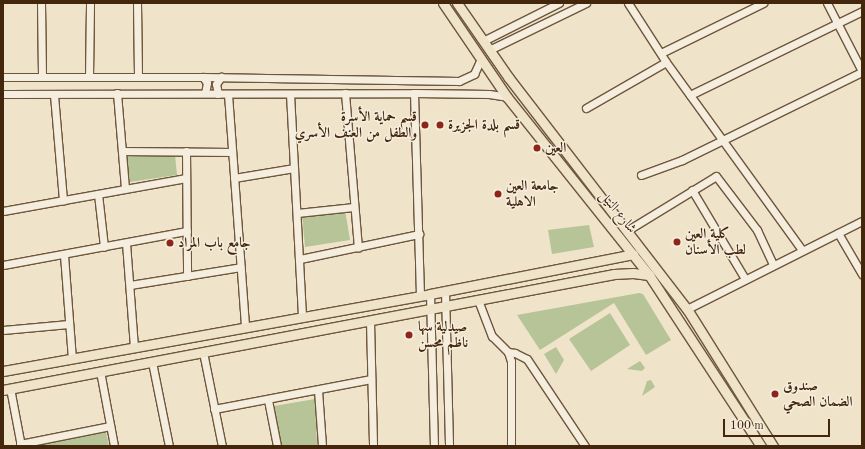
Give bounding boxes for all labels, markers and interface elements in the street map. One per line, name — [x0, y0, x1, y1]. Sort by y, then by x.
place label: قسم حماية الأسرة والطفل من العنف الأسري — [295, 109, 417, 142]
place label: قسم بلدة الجزيرة — [448, 117, 520, 133]
marker: قسم حماية الأسرة والطفل من العنف الأسري — [420, 120, 430, 130]
marker: قسم بلدة الجزيرة — [435, 120, 445, 130]
place label: العين — [545, 140, 566, 156]
marker: العين — [532, 143, 542, 153]
place label: جامعة العين الاهلية — [506, 178, 559, 210]
street label: شارع النيل — [596, 187, 640, 237]
marker: جامعة العين الاهلية — [493, 189, 503, 199]
place label: كلية العين لطب الأسنان — [685, 226, 746, 258]
place label: جامع باب المراد — [178, 235, 251, 251]
marker: كلية العين لطب الأسنان — [672, 237, 682, 247]
marker: جامع باب المراد — [165, 238, 175, 248]
place label: صيدلية سها ناظم محسن — [418, 319, 468, 352]
marker: صيدلية سها ناظم محسن — [403, 329, 415, 341]
place label: صندوق الضمان الصحي — [783, 378, 853, 410]
marker: صندوق الضمان الصحي — [770, 389, 780, 399]
scale bar — [725, 411, 832, 437]
text: 100 m — [730, 420, 764, 432]

